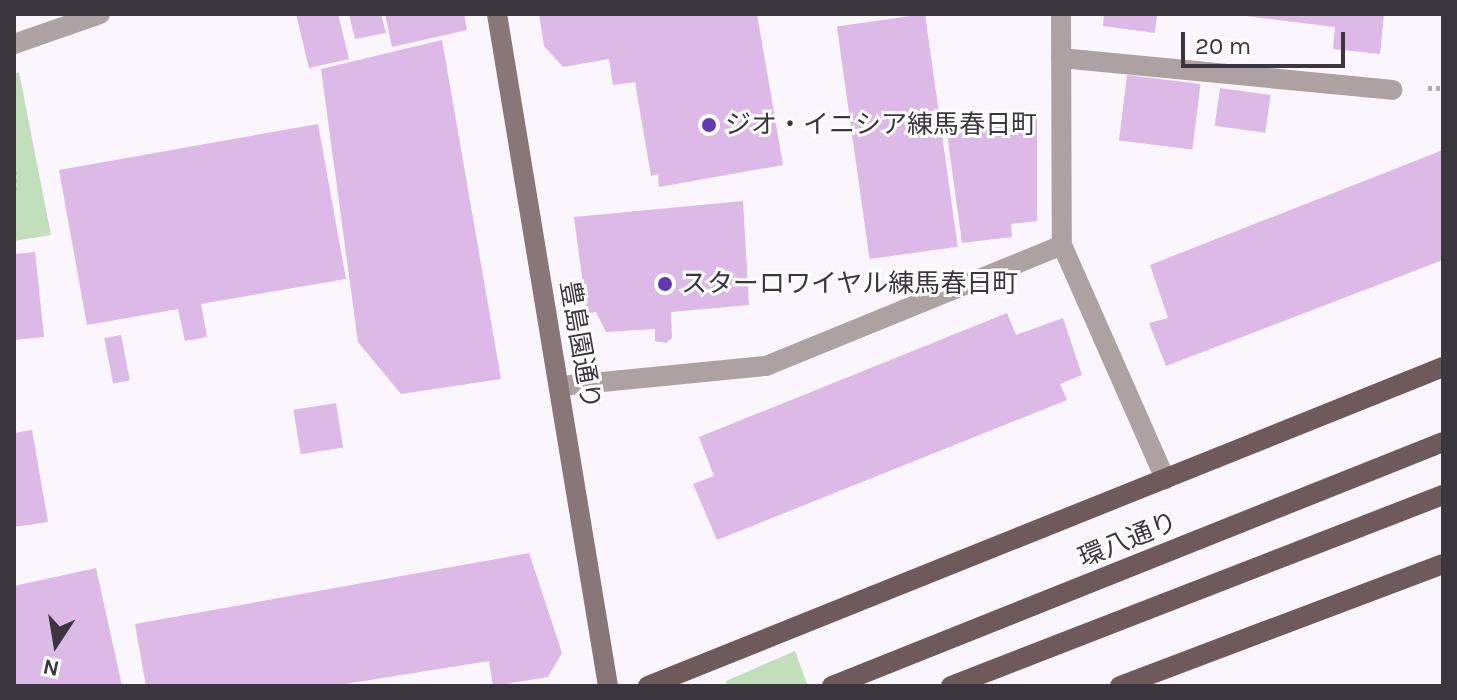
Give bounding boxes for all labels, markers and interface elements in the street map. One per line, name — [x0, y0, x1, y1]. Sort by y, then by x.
scale bar — [1185, 16, 1349, 66]
text: 20 m — [1195, 32, 1251, 60]
place label: ジオ・イニシア練馬春日町 — [725, 109, 1037, 141]
marker: ジオ・イニシア練馬春日町 — [700, 116, 718, 134]
place label: スターロワイヤル練馬春日町 — [681, 268, 1019, 300]
marker: スターロワイヤル練馬春日町 — [656, 275, 674, 293]
street label: 豊島園通り — [553, 278, 607, 412]
street label: 環八通り — [1074, 506, 1182, 574]
north arrow — [16, 604, 96, 684]
text: N — [41, 653, 61, 682]

